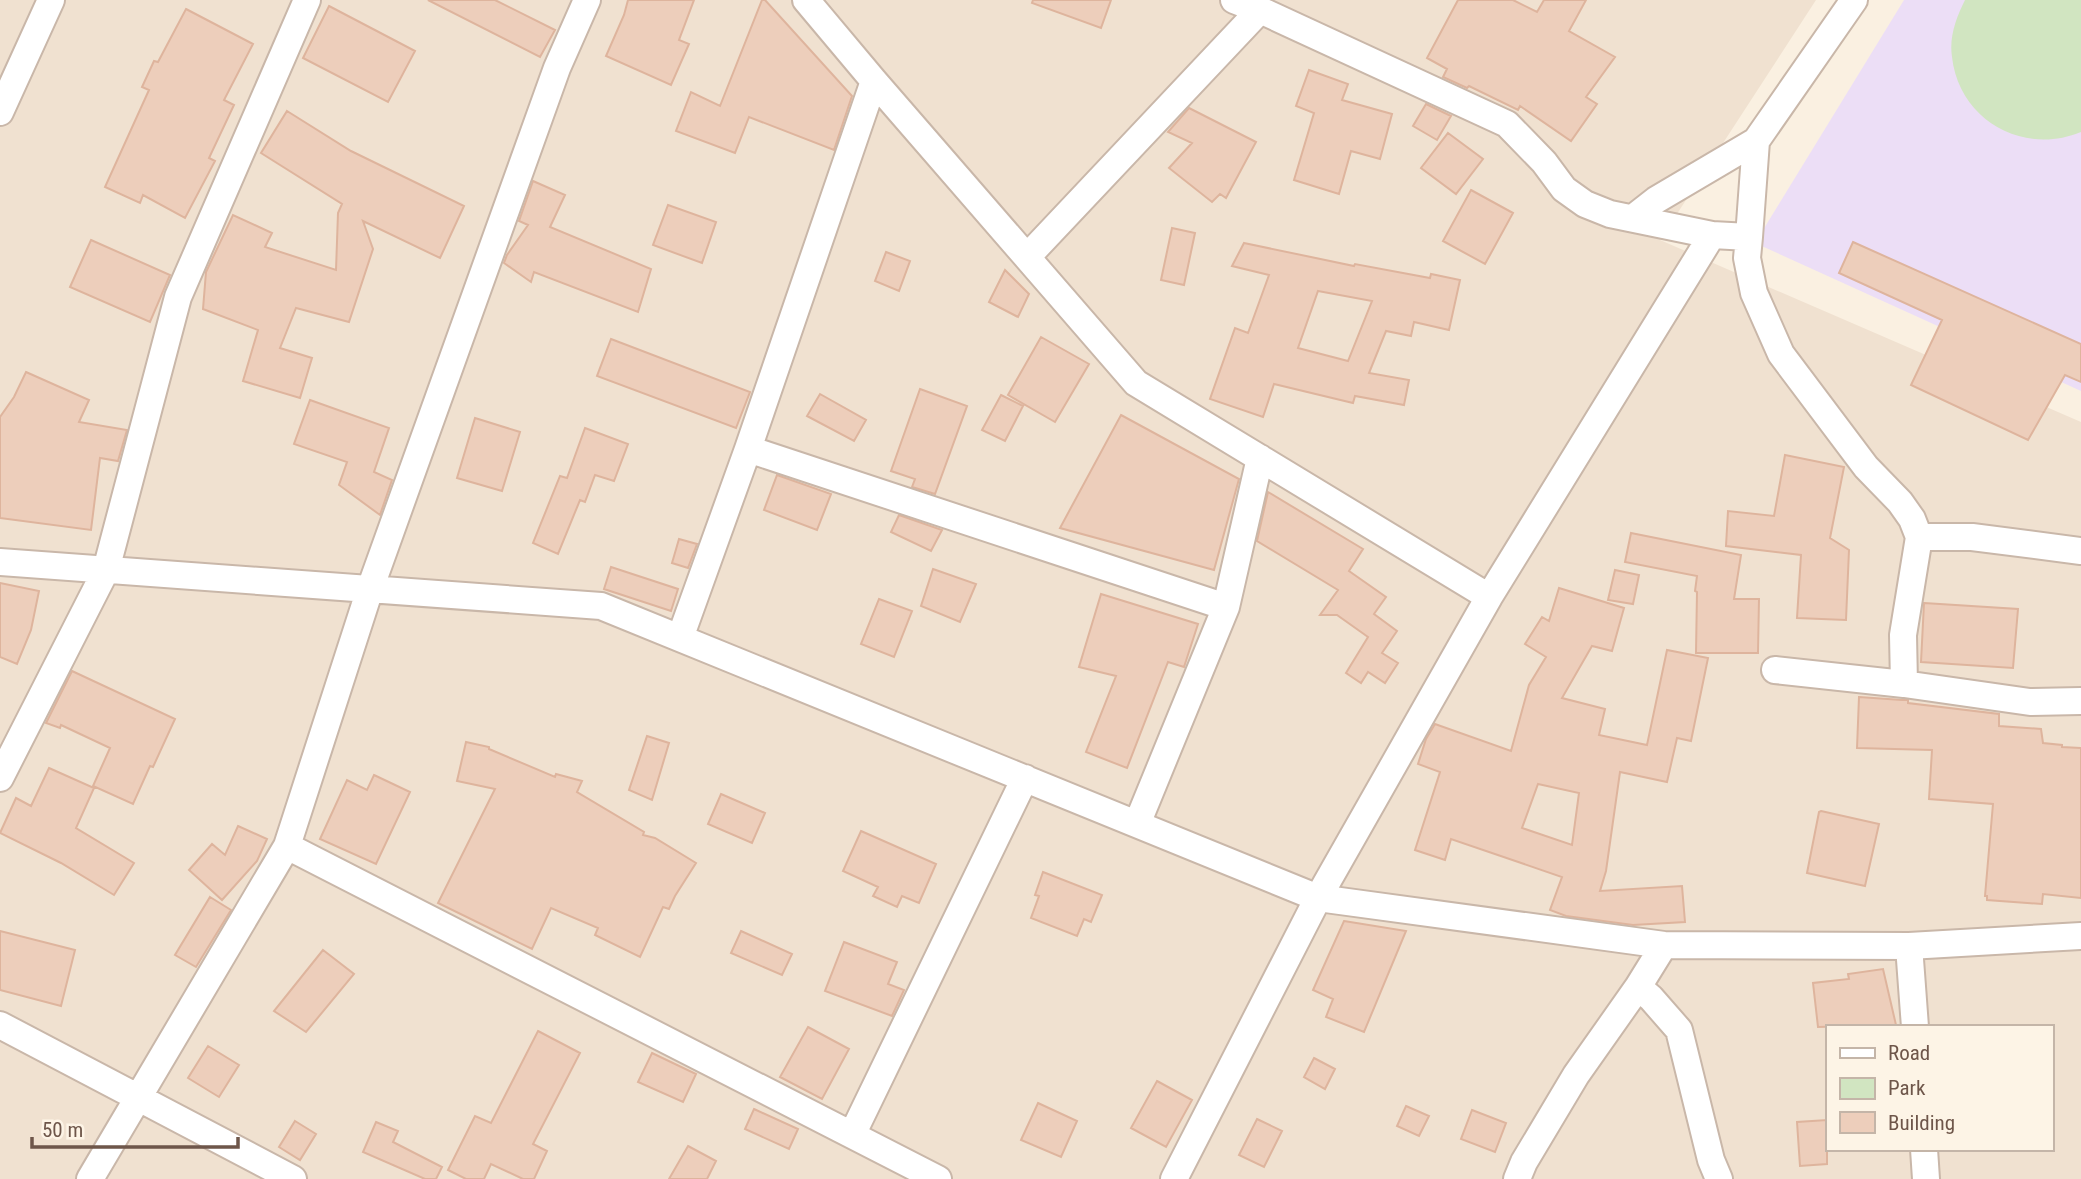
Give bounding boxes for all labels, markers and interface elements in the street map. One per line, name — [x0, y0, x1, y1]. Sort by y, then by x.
legend — [1826, 1025, 2053, 1151]
text: Road — [1888, 1041, 1930, 1065]
text: Park — [1888, 1076, 1926, 1100]
scale bar — [32, 1106, 238, 1150]
text: Building — [1888, 1111, 1955, 1135]
text: 50 m — [42, 1118, 83, 1142]

